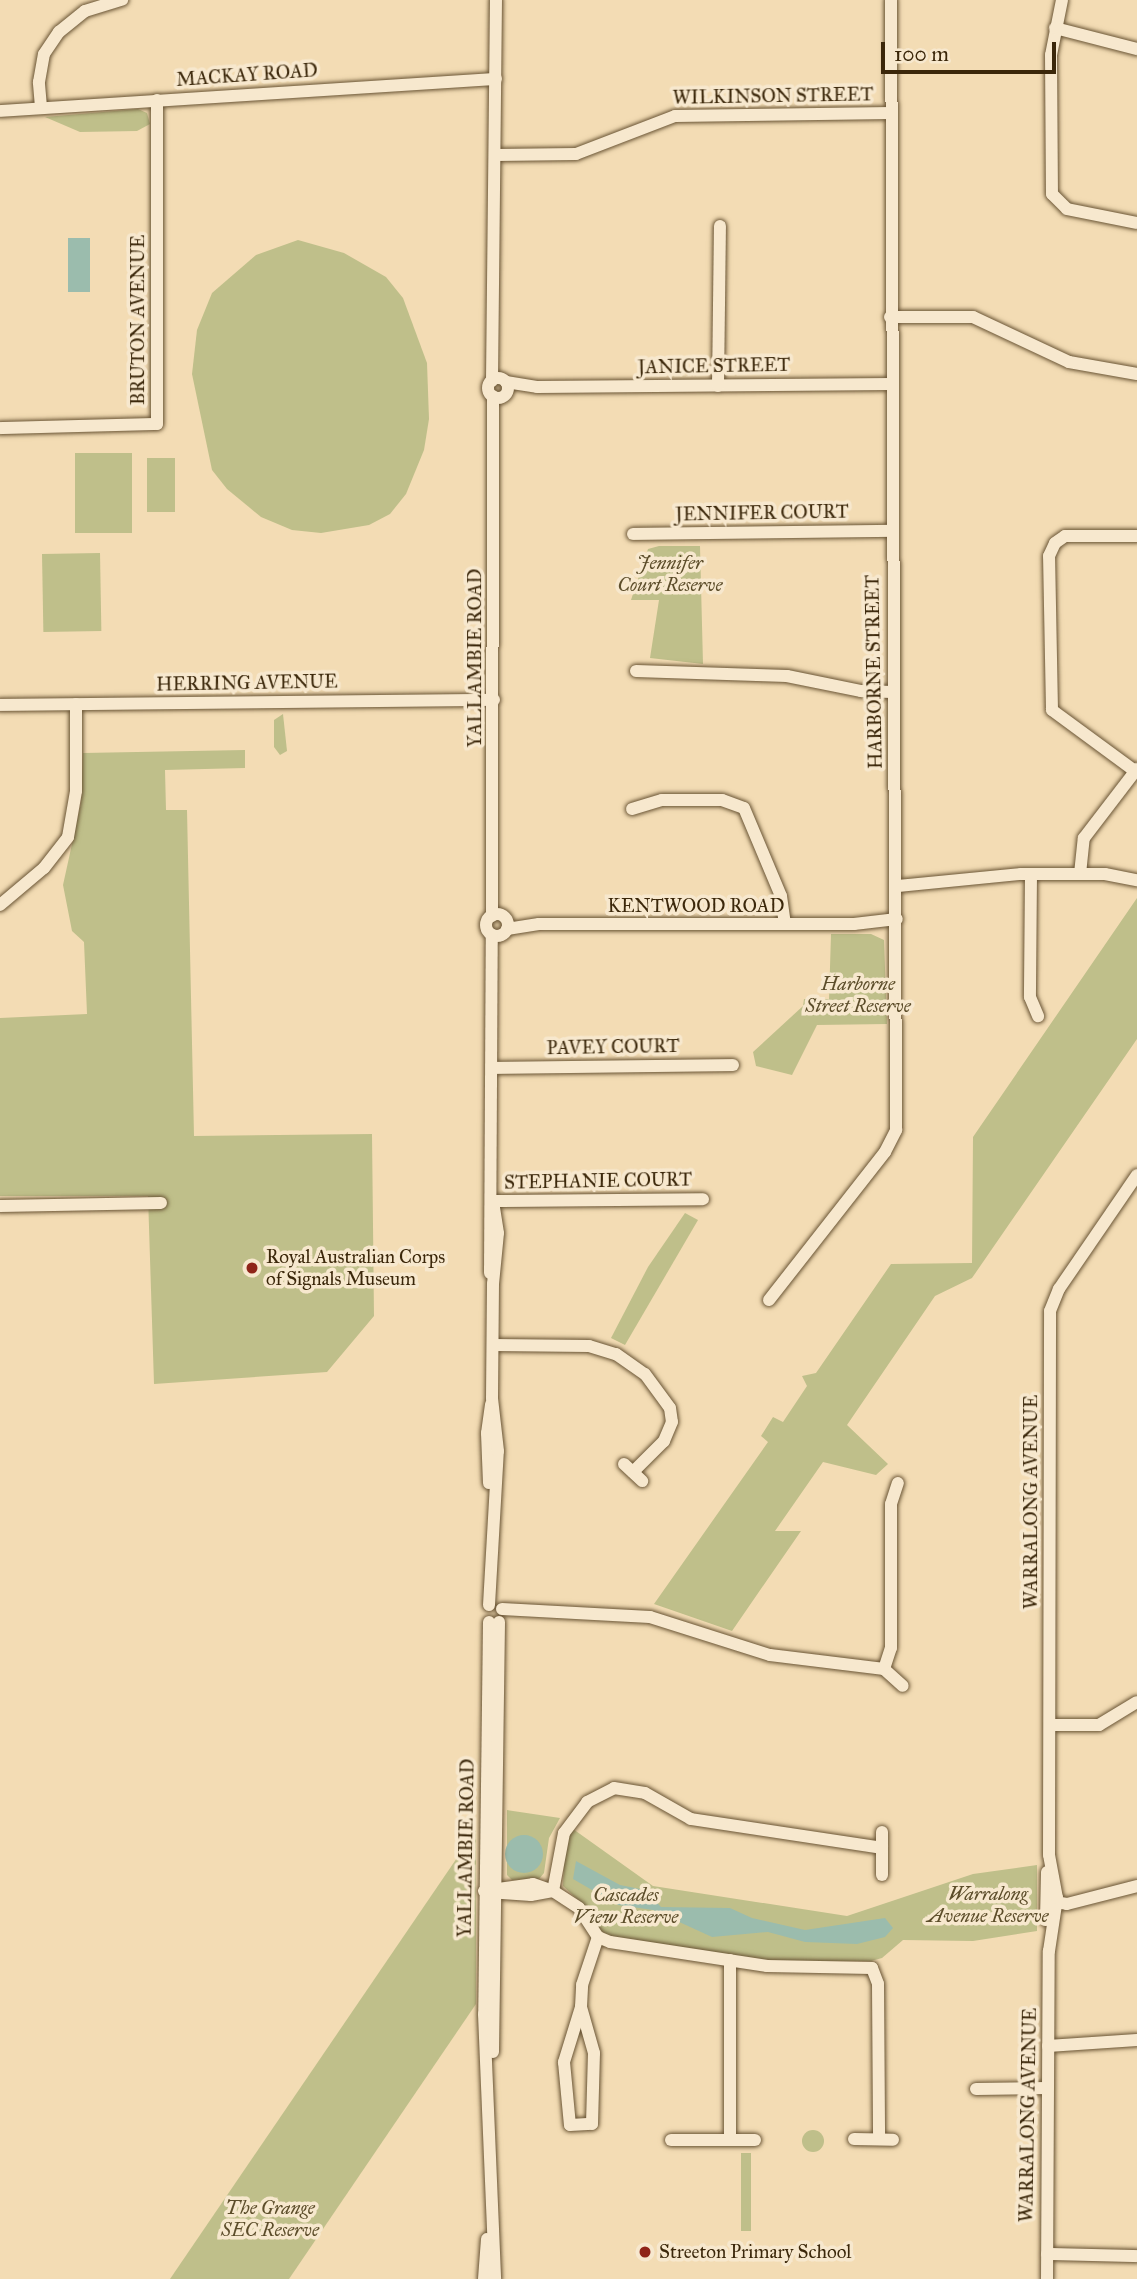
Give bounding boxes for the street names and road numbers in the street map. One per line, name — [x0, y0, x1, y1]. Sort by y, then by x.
street label: MACKAY ROAD — [175, 59, 319, 91]
street label: WILKINSON STREET — [672, 83, 874, 109]
street label: BRUTON AVENUE — [127, 235, 149, 405]
street label: JANICE STREET — [638, 353, 790, 379]
street label: JENNIFER COURT — [675, 500, 849, 526]
street label: YALLAMBIE ROAD — [464, 569, 486, 747]
street label: HARBORNE STREET — [861, 575, 887, 769]
street label: HERRING AVENUE — [156, 670, 338, 696]
street label: KENTWOOD ROAD — [608, 895, 784, 917]
street label: PAVEY COURT — [546, 1034, 680, 1060]
street label: STEPHANIE COURT — [504, 1168, 692, 1194]
street label: WARRALONG AVENUE — [1020, 1395, 1042, 1609]
street label: YALLAMBIE ROAD — [453, 1758, 479, 1938]
street label: WARRALONG AVENUE — [1015, 2007, 1041, 2223]

